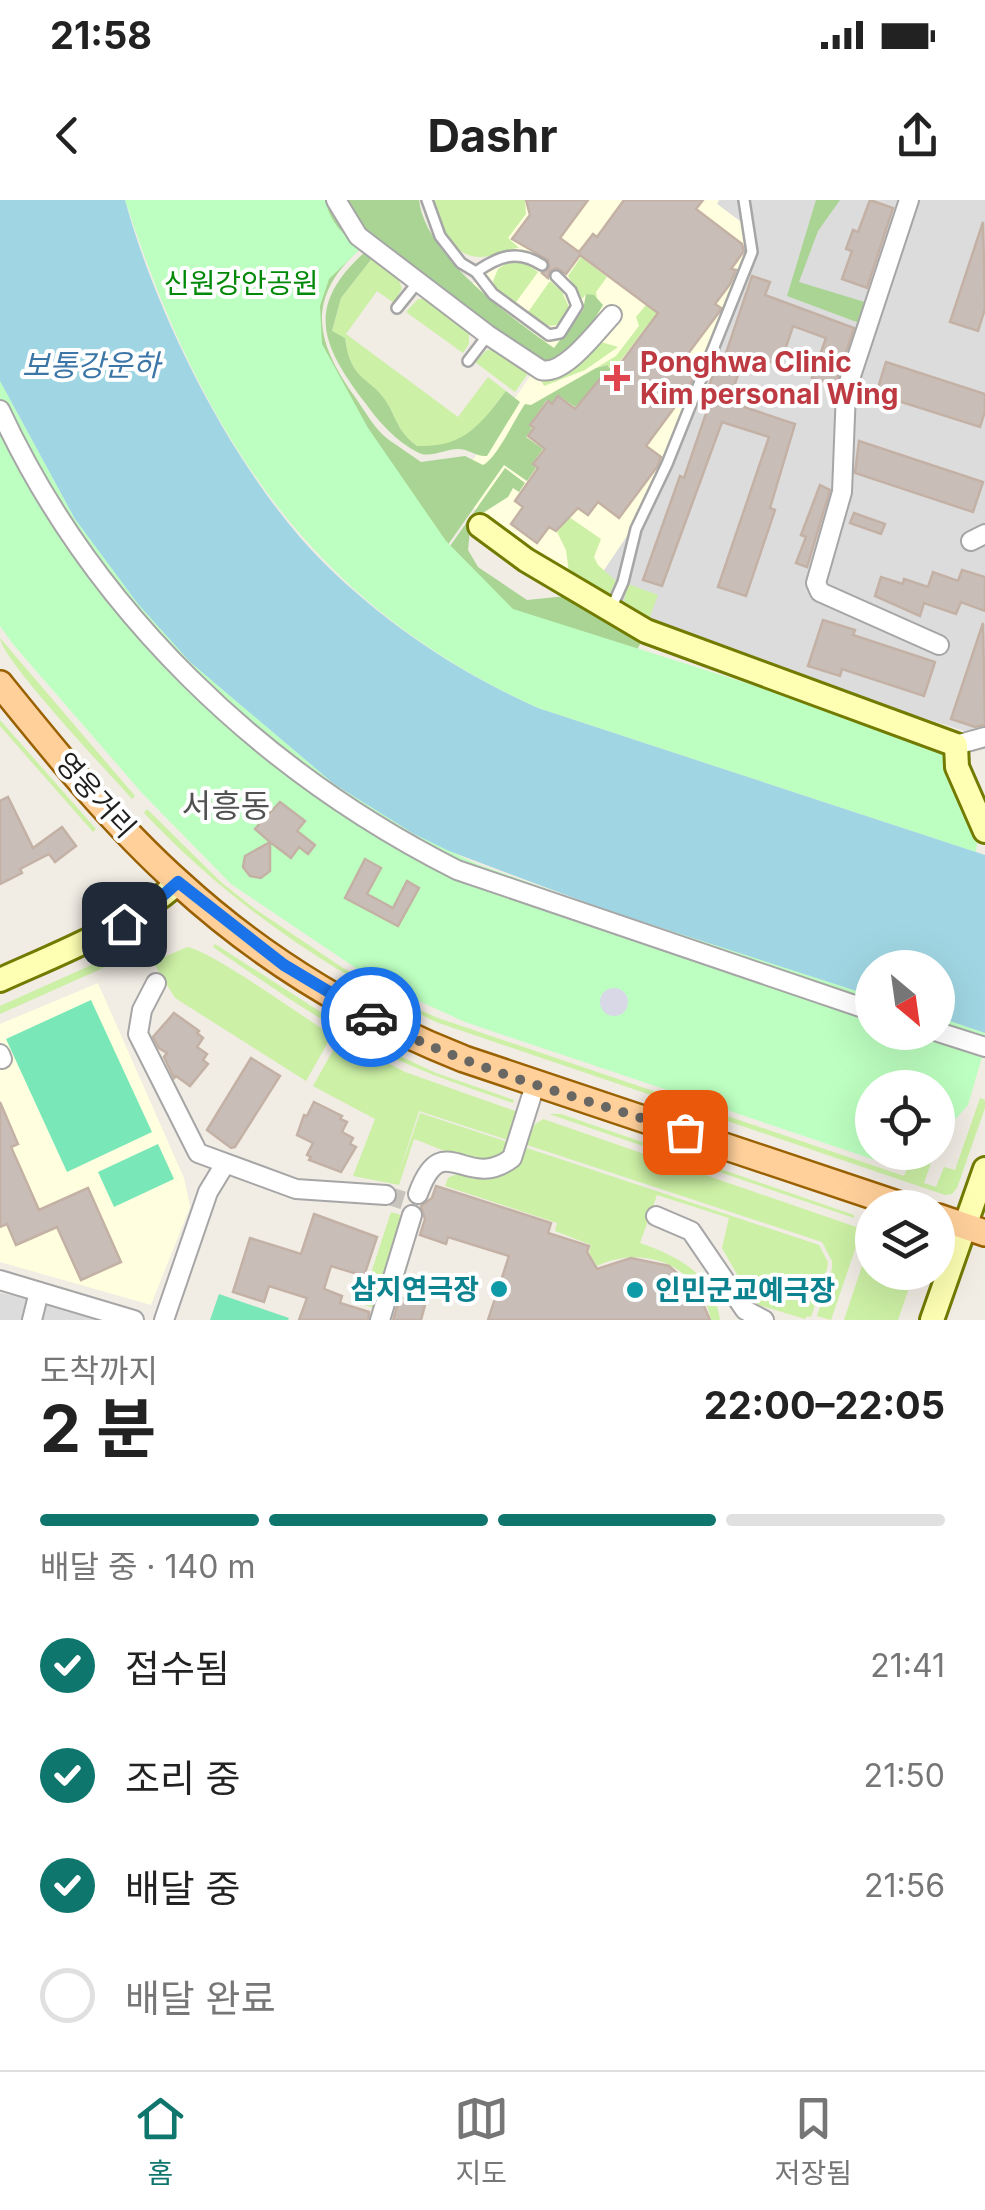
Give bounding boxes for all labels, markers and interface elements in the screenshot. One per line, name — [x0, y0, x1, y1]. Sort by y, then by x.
text: 21:58 — [50, 12, 152, 58]
icon: back — [40, 108, 95, 163]
text: Dashr — [427, 108, 558, 163]
icon: share — [890, 108, 945, 163]
park label: 신원강안공원 — [164, 266, 318, 300]
place label: Ponghwa Clinic Kim personal Wing — [640, 345, 898, 411]
water label: 보통강운하 — [22, 347, 163, 383]
marker: Ponghwa Clinic Kim personal Wing — [604, 365, 630, 391]
street label: 영웅거리 — [49, 745, 143, 845]
district label: 서흥동 — [182, 786, 270, 825]
pin — [82, 882, 167, 967]
icon: home — [97, 897, 152, 952]
north arrow — [855, 950, 955, 1050]
map controls — [855, 950, 955, 1290]
courier — [321, 967, 421, 1067]
icon: car — [344, 990, 399, 1045]
button: locate — [855, 1070, 955, 1170]
pin — [643, 1090, 728, 1175]
icon: bag — [658, 1105, 713, 1160]
button: layers — [855, 1190, 955, 1290]
place label: 삼지연극장 — [350, 1272, 479, 1306]
place label: 인민군교예극장 — [655, 1273, 835, 1307]
marker: 삼지연극장 — [488, 1278, 510, 1300]
marker: 인민군교예극장 — [624, 1279, 646, 1301]
text: 도착까지 — [40, 1351, 158, 1390]
text: 22:00–22:05 — [704, 1382, 945, 1428]
text: 2 분 — [40, 1389, 156, 1468]
text: 배달 중 · 140 m — [40, 1547, 255, 1586]
icon: check — [40, 1638, 95, 1693]
text: 접수됨 — [125, 1645, 230, 1691]
text: 21:41 — [870, 1646, 945, 1685]
icon: check — [40, 1748, 95, 1803]
text: 조리 중 — [125, 1755, 241, 1801]
text: 21:50 — [864, 1756, 945, 1795]
icon: check — [40, 1858, 95, 1913]
text: 배달 중 — [125, 1865, 241, 1911]
text: 21:56 — [864, 1866, 945, 1905]
text: 배달 완료 — [125, 1975, 276, 2021]
tab: 홈 — [133, 2091, 188, 2191]
tab: 지도 — [454, 2091, 509, 2191]
tab: 저장됨 — [775, 2091, 852, 2191]

